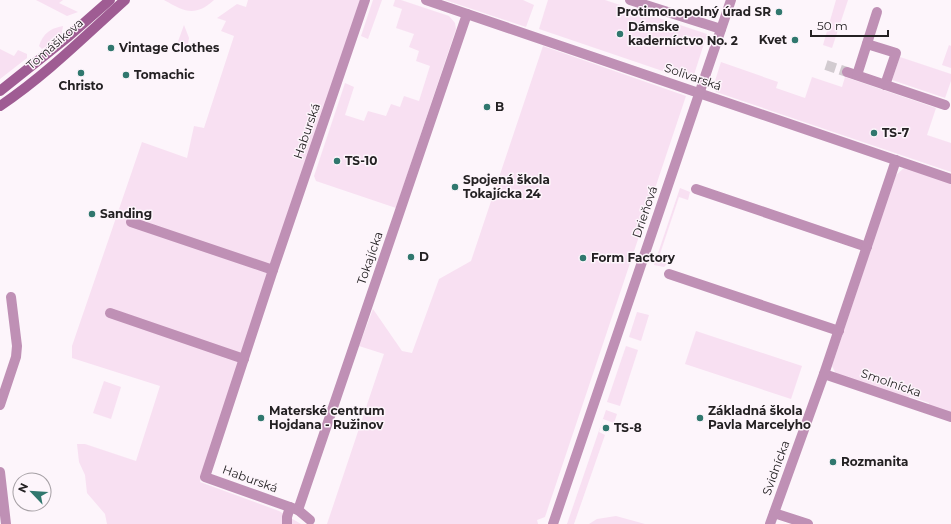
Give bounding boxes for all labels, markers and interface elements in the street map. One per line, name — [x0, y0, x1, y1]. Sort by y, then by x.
place label: Protimonopolný úrad SR — [617, 4, 771, 19]
marker: Protimonopolný úrad SR — [774, 7, 784, 17]
scale bar — [811, 12, 888, 38]
street label: Tomášikova — [23, 15, 86, 72]
text: 50 m — [817, 18, 848, 33]
place label: Dámske kaderníctvo No. 2 — [628, 19, 738, 48]
marker: Dámske kaderníctvo No. 2 — [615, 29, 625, 39]
place label: Kvet — [759, 32, 788, 47]
marker: Kvet — [790, 35, 800, 45]
place label: Vintage Clothes — [118, 40, 220, 55]
marker: Vintage Clothes — [106, 43, 116, 53]
street label: Solivarská — [663, 60, 724, 93]
place label: Tomachic — [134, 67, 195, 82]
marker: Christo — [76, 68, 86, 78]
marker: Tomachic — [121, 70, 131, 80]
place label: Christo — [59, 78, 104, 93]
place label: B — [495, 99, 504, 114]
street label: Haburská — [290, 101, 323, 161]
marker: B — [482, 102, 492, 112]
place label: TS-7 — [882, 125, 910, 140]
marker: TS-7 — [869, 128, 879, 138]
place label: TS-10 — [345, 153, 377, 168]
marker: TS-10 — [332, 156, 342, 166]
place label: Spojená škola Tokajícka 24 — [463, 172, 550, 201]
marker: Spojená škola Tokajícka 24 — [450, 182, 460, 192]
street label: Drieňová — [629, 184, 660, 240]
place label: Sanding — [100, 206, 152, 221]
marker: Sanding — [87, 209, 97, 219]
street label: Tokajícka — [353, 229, 386, 286]
place label: D — [419, 249, 429, 264]
place label: Form Factory — [591, 250, 676, 265]
marker: D — [406, 252, 416, 262]
marker: Form Factory — [578, 253, 588, 263]
street label: Smolnícka — [859, 365, 923, 400]
place label: Materské centrum Hojdana - Ružinov — [269, 403, 385, 432]
place label: Základná škola Pavla Marcelyho — [708, 403, 811, 432]
marker: Materské centrum Hojdana - Ružinov — [256, 413, 266, 423]
marker: Základná škola Pavla Marcelyho — [695, 413, 705, 423]
place label: TS-8 — [614, 420, 642, 435]
marker: TS-8 — [601, 423, 611, 433]
street label: Svidnícka — [759, 438, 792, 497]
place label: Rozmanita — [841, 454, 908, 469]
marker: Rozmanita — [828, 457, 838, 467]
street label: Haburská — [220, 462, 280, 495]
north arrow — [12, 472, 52, 512]
text: N — [15, 481, 31, 495]

